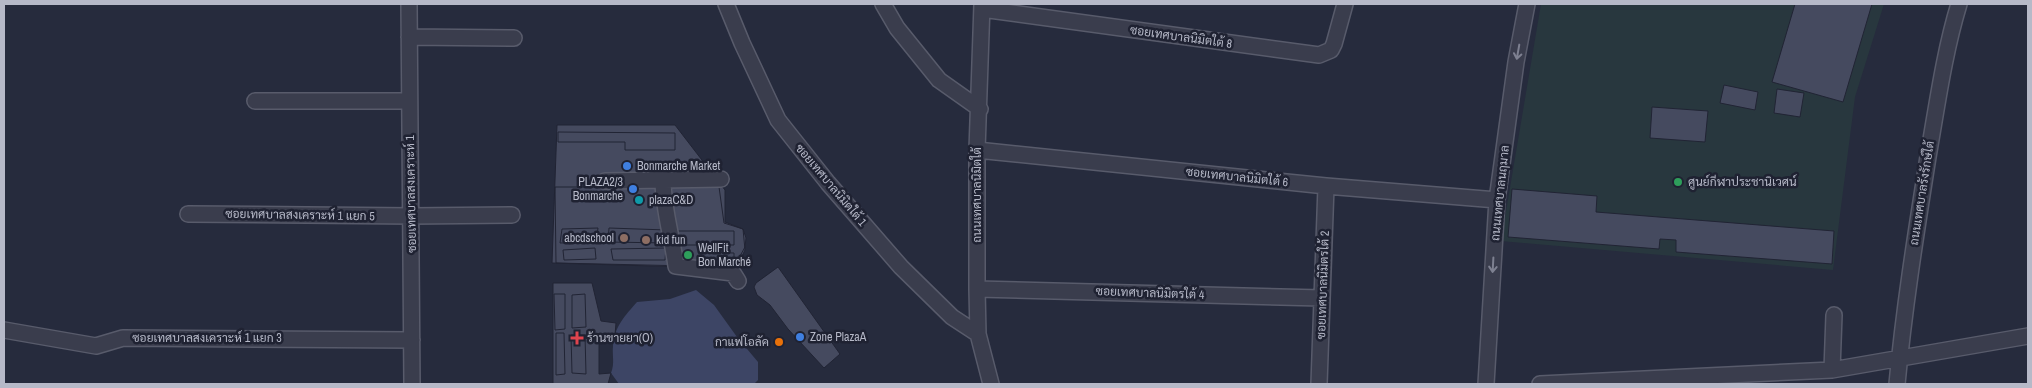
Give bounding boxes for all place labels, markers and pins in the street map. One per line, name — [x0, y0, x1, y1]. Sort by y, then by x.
place label: Bonmarche Market — [637, 158, 720, 174]
marker: Bonmarche Market — [621, 160, 633, 172]
place label: PLAZA2/3 Bonmarche — [573, 174, 623, 204]
place label: ศูนย์กีฬาประชานิเวศน์ — [1688, 174, 1797, 190]
marker: ศูนย์กีฬาประชานิเวศน์ — [1672, 176, 1684, 188]
marker: PLAZA2/3 Bonmarche — [627, 183, 639, 195]
place label: plazaC&D — [649, 192, 693, 208]
marker: plazaC&D — [633, 194, 645, 206]
place label: abcdschool — [564, 230, 614, 246]
marker: abcdschool — [618, 232, 630, 244]
place label: kid fun — [656, 232, 686, 248]
marker: kid fun — [640, 234, 652, 246]
place label: WellFit Bon Marché — [698, 240, 751, 270]
marker: WellFit Bon Marché — [682, 249, 694, 261]
place label: Zone PlazaA — [810, 329, 867, 345]
place label: ร้านขายยา(O) — [587, 330, 653, 346]
marker: Zone PlazaA — [794, 331, 806, 343]
marker: ร้านขายยา(O) — [571, 332, 583, 344]
place label: กาแฟโอลัค — [715, 334, 769, 350]
marker: กาแฟโอลัค — [773, 336, 785, 348]

